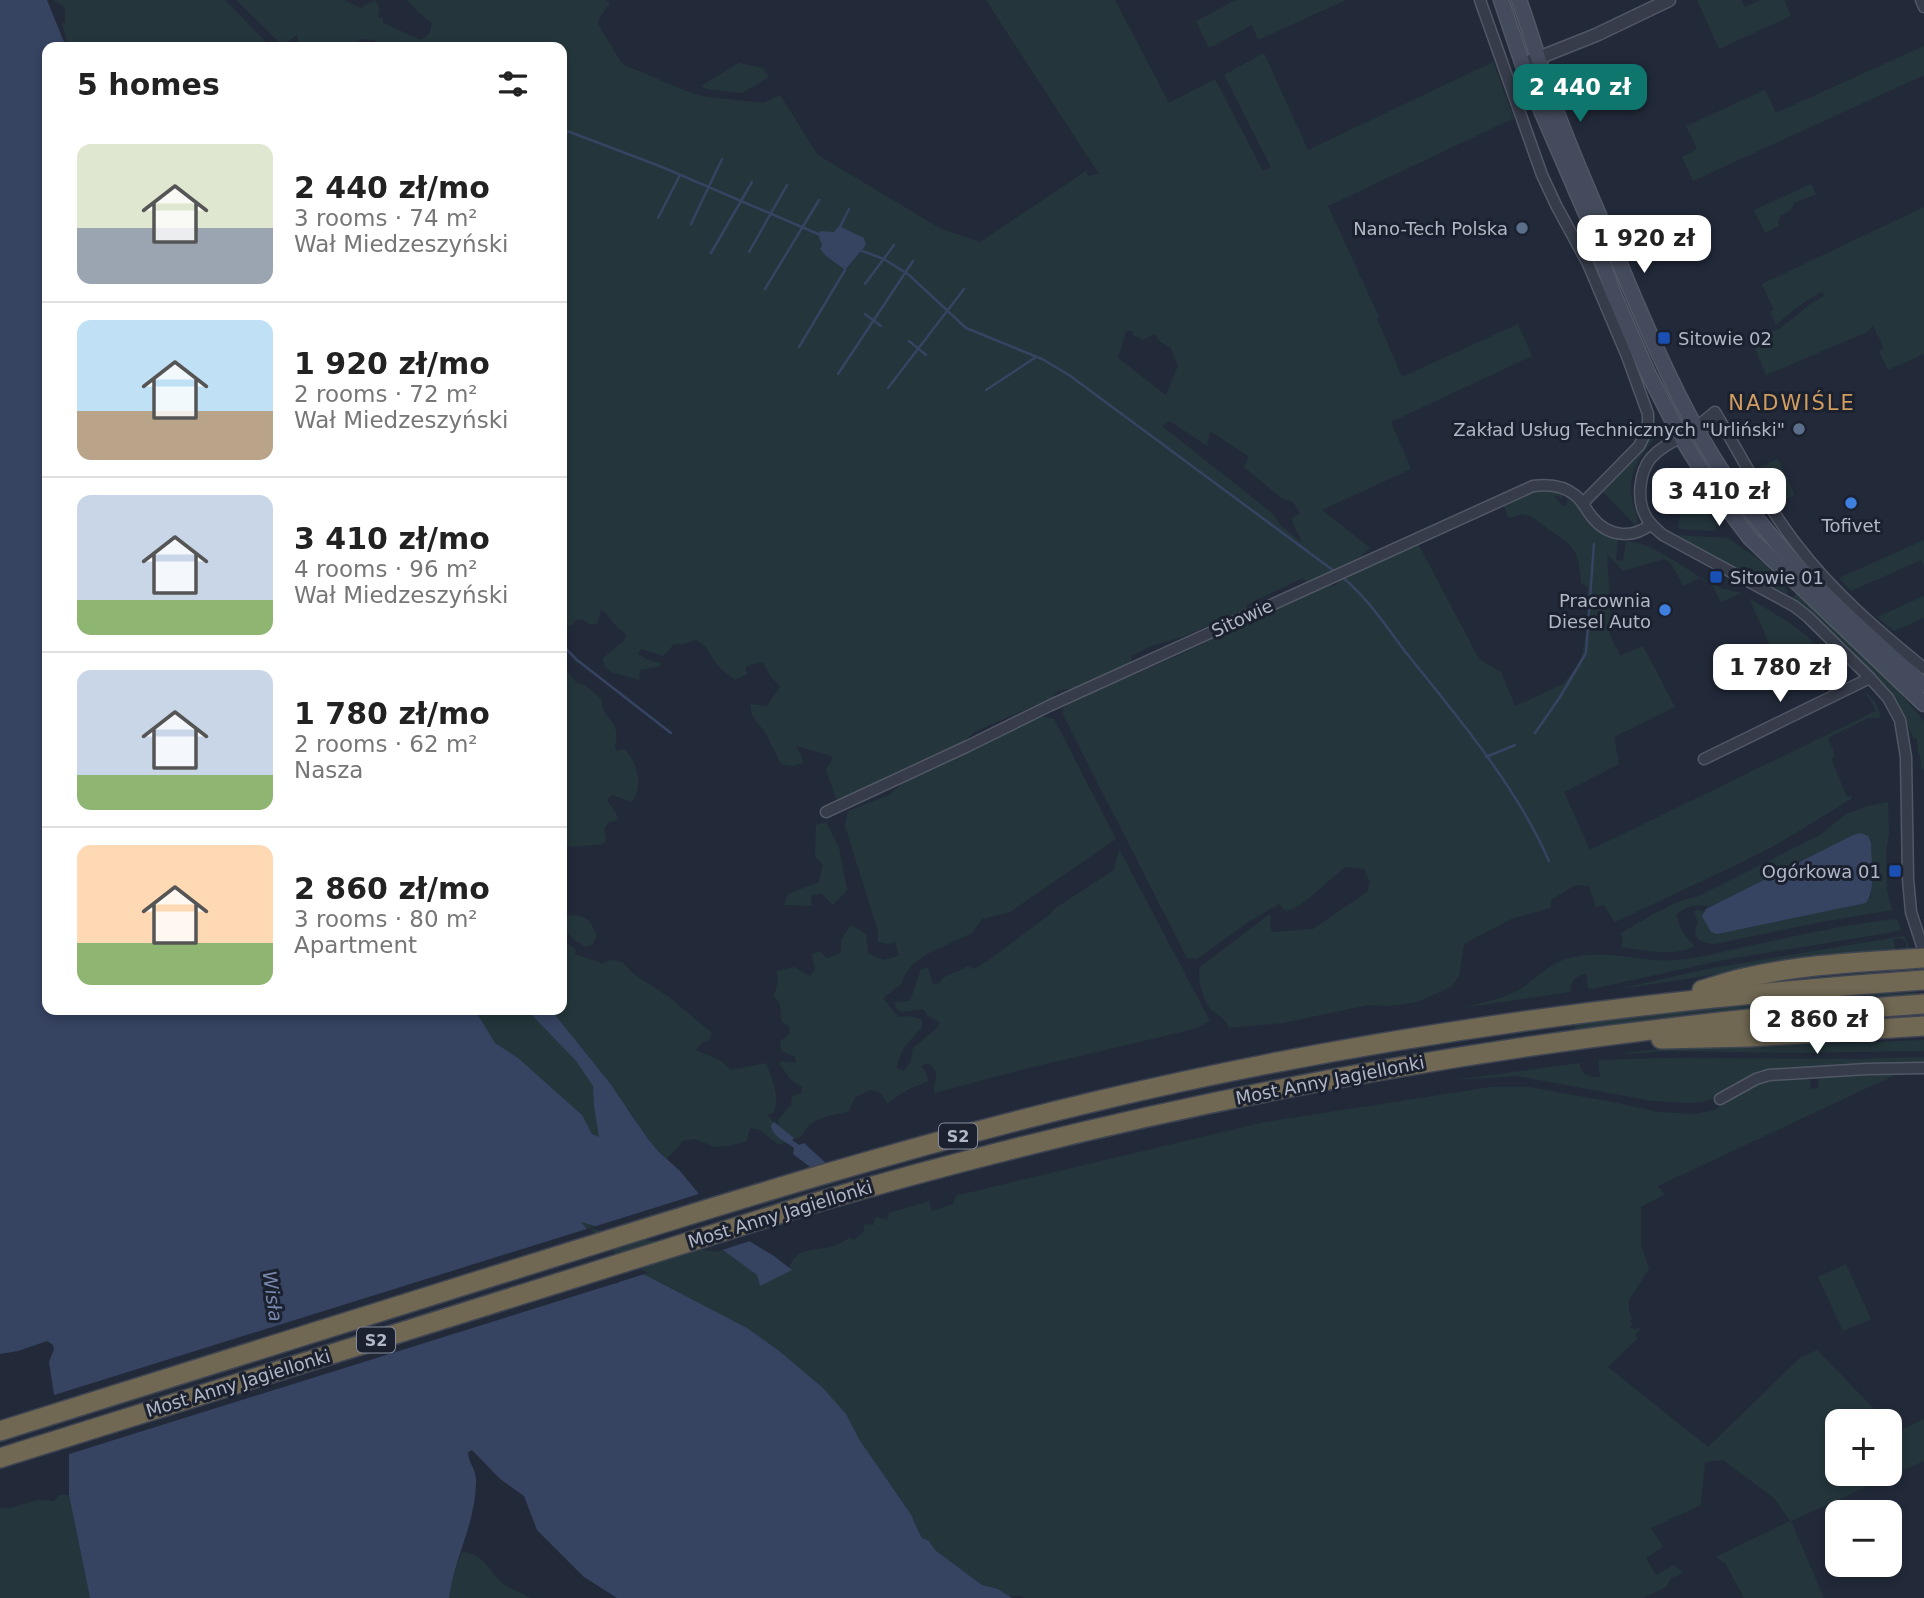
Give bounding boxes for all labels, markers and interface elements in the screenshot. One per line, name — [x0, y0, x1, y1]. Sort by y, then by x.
pin: 2 440 zł — [1508, 64, 1652, 124]
icon: filters — [494, 65, 532, 103]
text: 5 homes — [77, 67, 220, 102]
text: 2 440 zł — [1529, 74, 1631, 100]
text: 2 440 zł/mo — [294, 170, 490, 205]
icon: home — [133, 172, 217, 256]
text: 3 rooms · 74 m² — [294, 205, 478, 231]
pin: 1 920 zł — [1572, 216, 1716, 275]
place label: Nano-Tech Polska — [1353, 218, 1508, 239]
marker: Nano-Tech Polska — [1514, 220, 1530, 236]
text: 1 920 zł — [1593, 225, 1695, 251]
text: Wał Miedzeszyński — [294, 231, 508, 257]
place label: Sitowie 02 — [1678, 328, 1772, 349]
marker: Sitowie 02 — [1656, 330, 1672, 346]
text: 1 920 zł/mo — [294, 346, 490, 381]
icon: home — [133, 348, 217, 432]
text: 2 rooms · 72 m² — [294, 381, 478, 407]
district label: NADWIŚLE — [1728, 390, 1856, 415]
text: Wał Miedzeszyński — [294, 407, 508, 433]
place label: Zakład Usług Technicznych "Urliński" — [1453, 419, 1785, 440]
marker: Zakład Usług Technicznych "Urliński" — [1791, 421, 1807, 437]
pin: 3 410 zł — [1647, 468, 1791, 528]
text: 3 410 zł — [1668, 478, 1770, 504]
marker: Tofivet — [1843, 495, 1859, 511]
place label: Tofivet — [1820, 515, 1881, 536]
text: 3 410 zł/mo — [294, 521, 490, 556]
icon: home — [133, 523, 217, 607]
text: 4 rooms · 96 m² — [294, 556, 478, 582]
place label: Sitowie 01 — [1730, 567, 1824, 588]
marker: Sitowie 01 — [1708, 569, 1724, 585]
text: Wał Miedzeszyński — [294, 582, 508, 608]
place label: Pracownia Diesel Auto — [1548, 590, 1651, 632]
street label: Sitowie — [1208, 595, 1276, 641]
marker: Pracownia Diesel Auto — [1657, 602, 1673, 618]
pin: 1 780 zł — [1708, 644, 1852, 704]
text: 1 780 zł — [1729, 654, 1831, 680]
text: 1 780 zł/mo — [294, 696, 490, 731]
icon: home — [133, 698, 217, 782]
text: 2 rooms · 62 m² — [294, 731, 478, 757]
text: Nasza — [294, 757, 363, 783]
place label: Ogórkowa 01 — [1762, 861, 1881, 882]
marker: Ogórkowa 01 — [1887, 863, 1903, 879]
text: 2 860 zł/mo — [294, 871, 490, 906]
icon: home — [133, 873, 217, 957]
text: 3 rooms · 80 m² — [294, 906, 478, 932]
text: Apartment — [294, 932, 417, 958]
pin: 2 860 zł — [1745, 996, 1889, 1056]
text: 2 860 zł — [1766, 1006, 1868, 1032]
street label: Most Anny Jagiellonki — [1234, 1051, 1426, 1109]
road number: S2 — [939, 1124, 977, 1148]
street label: Most Anny Jagiellonki — [685, 1176, 875, 1252]
water label: Wisła — [259, 1269, 287, 1323]
road number: S2 — [357, 1328, 395, 1352]
street label: Most Anny Jagiellonki — [143, 1345, 333, 1421]
map controls — [1825, 1409, 1902, 1577]
button: + — [1825, 1409, 1902, 1486]
button: − — [1825, 1500, 1902, 1577]

